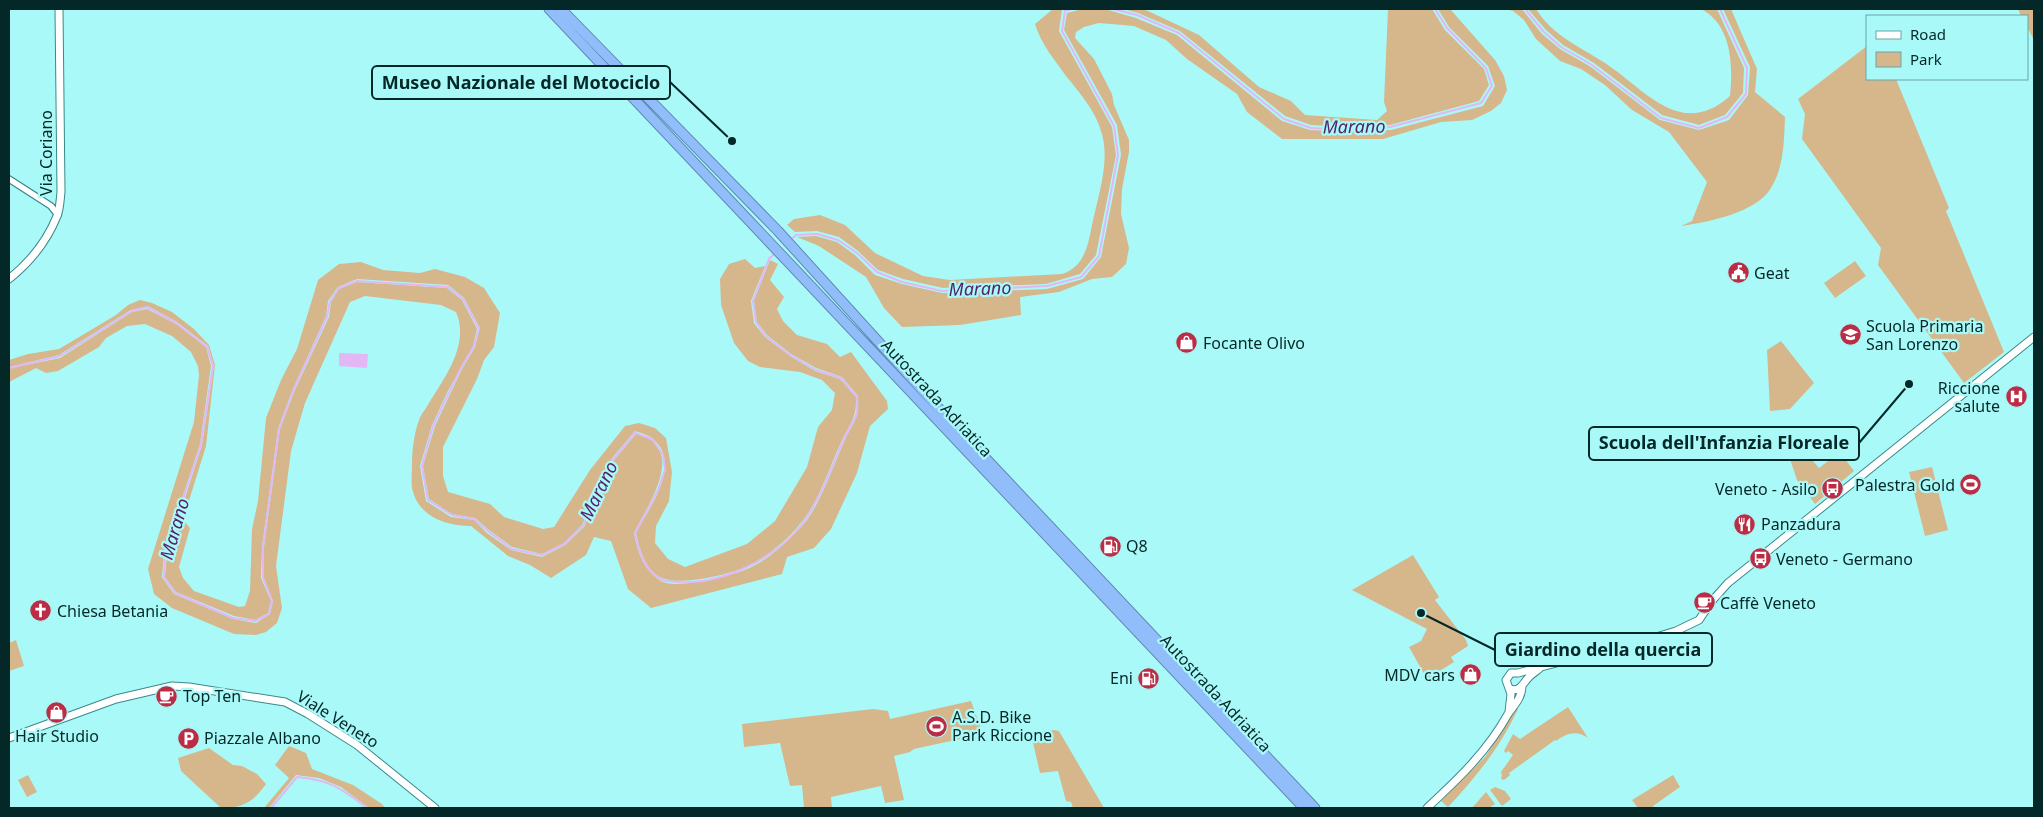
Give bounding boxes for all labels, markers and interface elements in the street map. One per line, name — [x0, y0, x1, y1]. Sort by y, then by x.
legend — [1866, 15, 2028, 80]
text: Road — [1910, 24, 1946, 44]
text: Park — [1910, 49, 1942, 69]
callout: Museo Nazionale del Motociclo — [372, 66, 670, 99]
text: Museo Nazionale del Motociclo — [382, 70, 660, 94]
street label: Via Coriano — [35, 110, 57, 196]
water label: Marano — [1322, 113, 1386, 139]
public building icon: Geat — [1726, 261, 1750, 285]
place label: Geat — [1754, 262, 1790, 284]
water label: Marano — [948, 275, 1012, 301]
place label: Scuola Primaria San Lorenzo — [1866, 315, 1983, 355]
school or university icon: Scuola Primaria San Lorenzo — [1838, 323, 1862, 347]
shop icon: Focante Olivo — [1175, 331, 1199, 355]
place label: Focante Olivo — [1203, 332, 1305, 354]
street label: Autostrada Adriatica — [877, 334, 997, 462]
place label: Riccione salute — [1938, 377, 2000, 417]
hospital icon: Riccione salute — [2004, 385, 2028, 409]
callout: Scuola dell'Infanzia Floreale — [1589, 427, 1859, 460]
text: Scuola dell'Infanzia Floreale — [1599, 430, 1849, 454]
water label: Marano — [574, 457, 623, 524]
sports icon: Palestra Gold — [1959, 473, 1983, 497]
place label: Palestra Gold — [1855, 474, 1955, 496]
bus stop icon: Veneto - Asilo — [1821, 477, 1845, 501]
place label: Veneto - Asilo — [1715, 478, 1817, 500]
water label: Marano — [154, 495, 194, 562]
restaurant icon: Panzadura — [1733, 512, 1757, 536]
place label: Panzadura — [1761, 513, 1841, 535]
fuel station icon: Q8 — [1098, 534, 1122, 558]
place label: Q8 — [1126, 535, 1148, 557]
bus stop icon: Veneto - Germano — [1748, 547, 1772, 571]
place label: Veneto - Germano — [1776, 548, 1913, 570]
cafe icon: Caffè Veneto — [1692, 591, 1716, 615]
place label: Caffè Veneto — [1720, 592, 1816, 614]
church icon: Chiesa Betania — [29, 599, 53, 623]
place label: Chiesa Betania — [57, 600, 168, 622]
street label: Autostrada Adriatica — [1156, 629, 1276, 757]
callout: Giardino della quercia — [1495, 633, 1712, 666]
text: Giardino della quercia — [1505, 637, 1701, 661]
shop icon: MDV cars — [1459, 663, 1483, 687]
place label: MDV cars — [1384, 664, 1455, 686]
fuel station icon: Eni — [1137, 666, 1161, 690]
place label: Eni — [1110, 667, 1133, 689]
cafe icon: Top Ten — [155, 684, 179, 708]
place label: Top Ten — [183, 685, 241, 707]
street label: Viale Veneto — [293, 685, 383, 753]
shop icon: Hair Studio — [45, 700, 69, 724]
place label: A.S.D. Bike Park Riccione — [952, 706, 1052, 746]
sports icon: A.S.D. Bike Park Riccione — [924, 714, 948, 738]
place label: Hair Studio — [15, 725, 99, 747]
parking icon: Piazzale Albano — [176, 726, 200, 750]
place label: Piazzale Albano — [204, 727, 321, 749]

